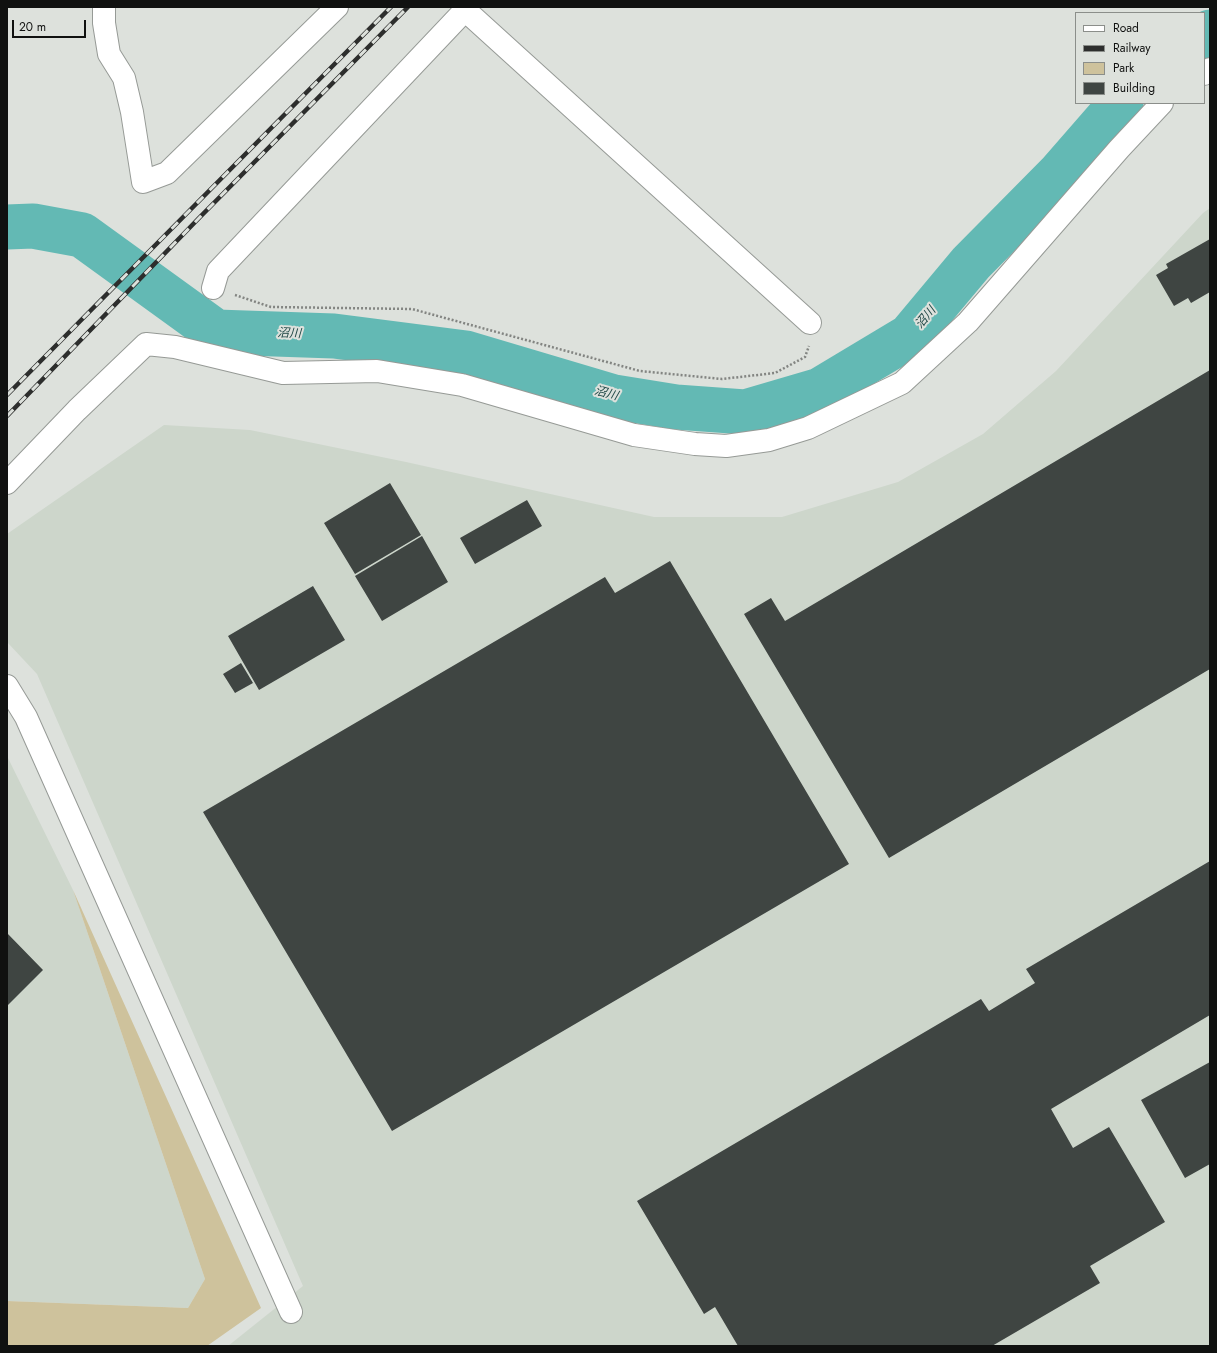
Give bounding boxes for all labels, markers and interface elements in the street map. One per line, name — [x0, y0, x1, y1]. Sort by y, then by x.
scale bar — [14, 12, 88, 38]
legend — [1075, 12, 1205, 104]
text: 20 m — [19, 18, 46, 36]
text: Road — [1113, 19, 1139, 37]
text: Railway — [1113, 39, 1151, 57]
text: Park — [1113, 59, 1134, 77]
text: Building — [1113, 79, 1155, 97]
water label: 沼川 — [913, 304, 939, 332]
water label: 沼川 — [277, 326, 301, 342]
water label: 沼川 — [593, 384, 619, 404]

